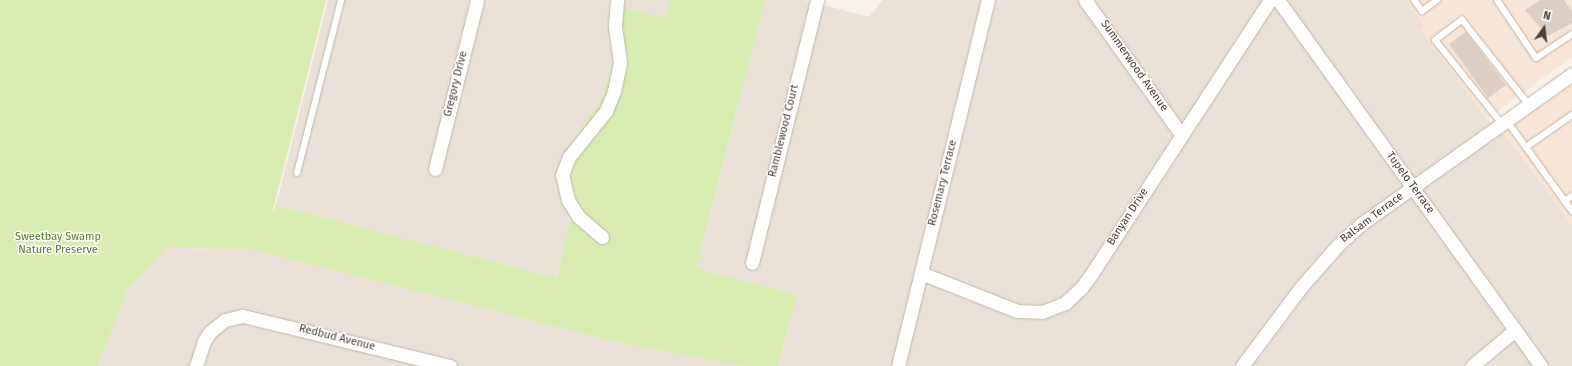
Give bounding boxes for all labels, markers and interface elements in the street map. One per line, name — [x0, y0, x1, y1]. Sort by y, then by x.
north arrow — [1524, 8, 1564, 48]
text: N — [1542, 9, 1552, 23]
street label: Summerwood Avenue — [1098, 18, 1170, 114]
street label: Gregory Drive — [441, 50, 471, 118]
street label: Ramblewood Court — [766, 83, 802, 179]
street label: Rosemary Terrace — [926, 139, 960, 227]
street label: Tupelo Terrace — [1383, 150, 1437, 216]
street label: Banyan Drive — [1105, 186, 1151, 248]
street label: Balsam Terrace — [1338, 190, 1406, 246]
park label: Sweetbay Swamp Nature Preserve — [15, 231, 101, 257]
street label: Redbud Avenue — [298, 322, 376, 354]

